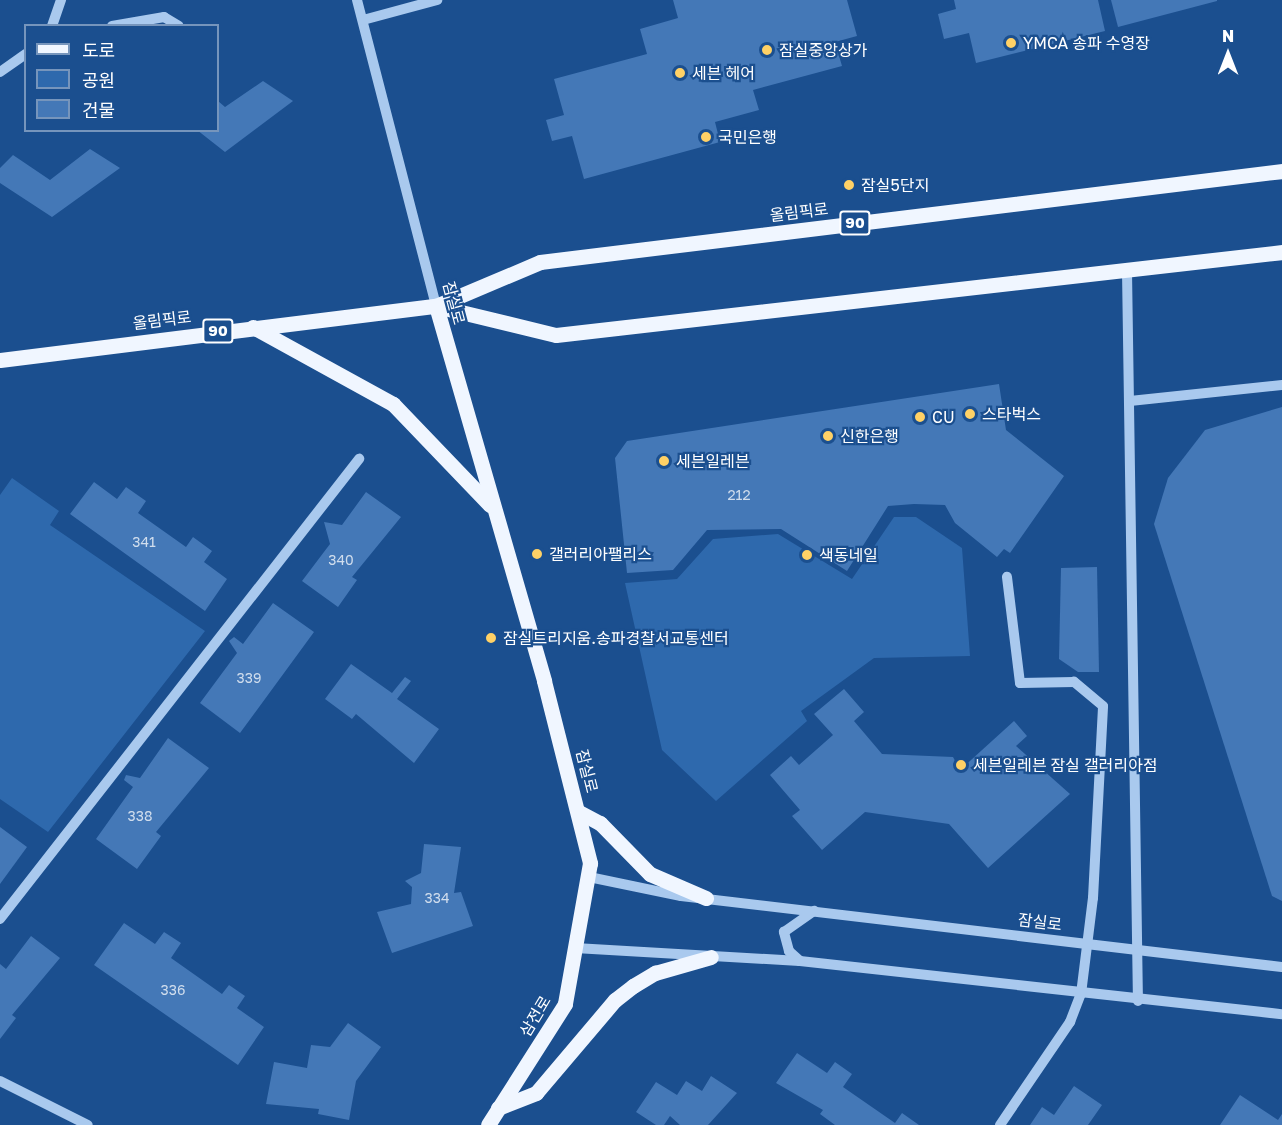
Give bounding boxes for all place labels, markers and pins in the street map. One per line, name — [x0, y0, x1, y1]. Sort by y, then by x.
place label: YMCA 송파 수영장 — [1023, 33, 1150, 53]
marker: YMCA 송파 수영장 — [1004, 36, 1018, 50]
place label: 잠실중앙상가 — [779, 40, 867, 60]
marker: 잠실중앙상가 — [760, 43, 774, 57]
place label: 세븐 헤어 — [692, 63, 755, 83]
marker: 세븐 헤어 — [673, 66, 687, 80]
place label: 국민은행 — [718, 127, 777, 147]
marker: 국민은행 — [699, 130, 713, 144]
place label: 잠실5단지 — [861, 175, 929, 195]
marker: 잠실5단지 — [842, 178, 856, 192]
place label: 스타벅스 — [982, 404, 1041, 424]
place label: CU — [932, 407, 955, 427]
marker: 스타벅스 — [963, 407, 977, 421]
marker: CU — [913, 410, 927, 424]
place label: 신한은행 — [840, 426, 899, 446]
marker: 신한은행 — [821, 429, 835, 443]
place label: 세븐일레븐 — [676, 451, 750, 471]
marker: 세븐일레븐 — [657, 454, 671, 468]
place label: 갤러리아팰리스 — [549, 544, 652, 564]
place label: 색동네일 — [819, 545, 878, 565]
marker: 갤러리아팰리스 — [530, 547, 544, 561]
marker: 색동네일 — [800, 548, 814, 562]
place label: 잠실트리지움.송파경찰서교통센터 — [503, 628, 729, 648]
marker: 잠실트리지움.송파경찰서교통센터 — [484, 631, 498, 645]
place label: 세븐일레븐 잠실 갤러리아점 — [973, 755, 1158, 775]
marker: 세븐일레븐 잠실 갤러리아점 — [954, 758, 968, 772]

